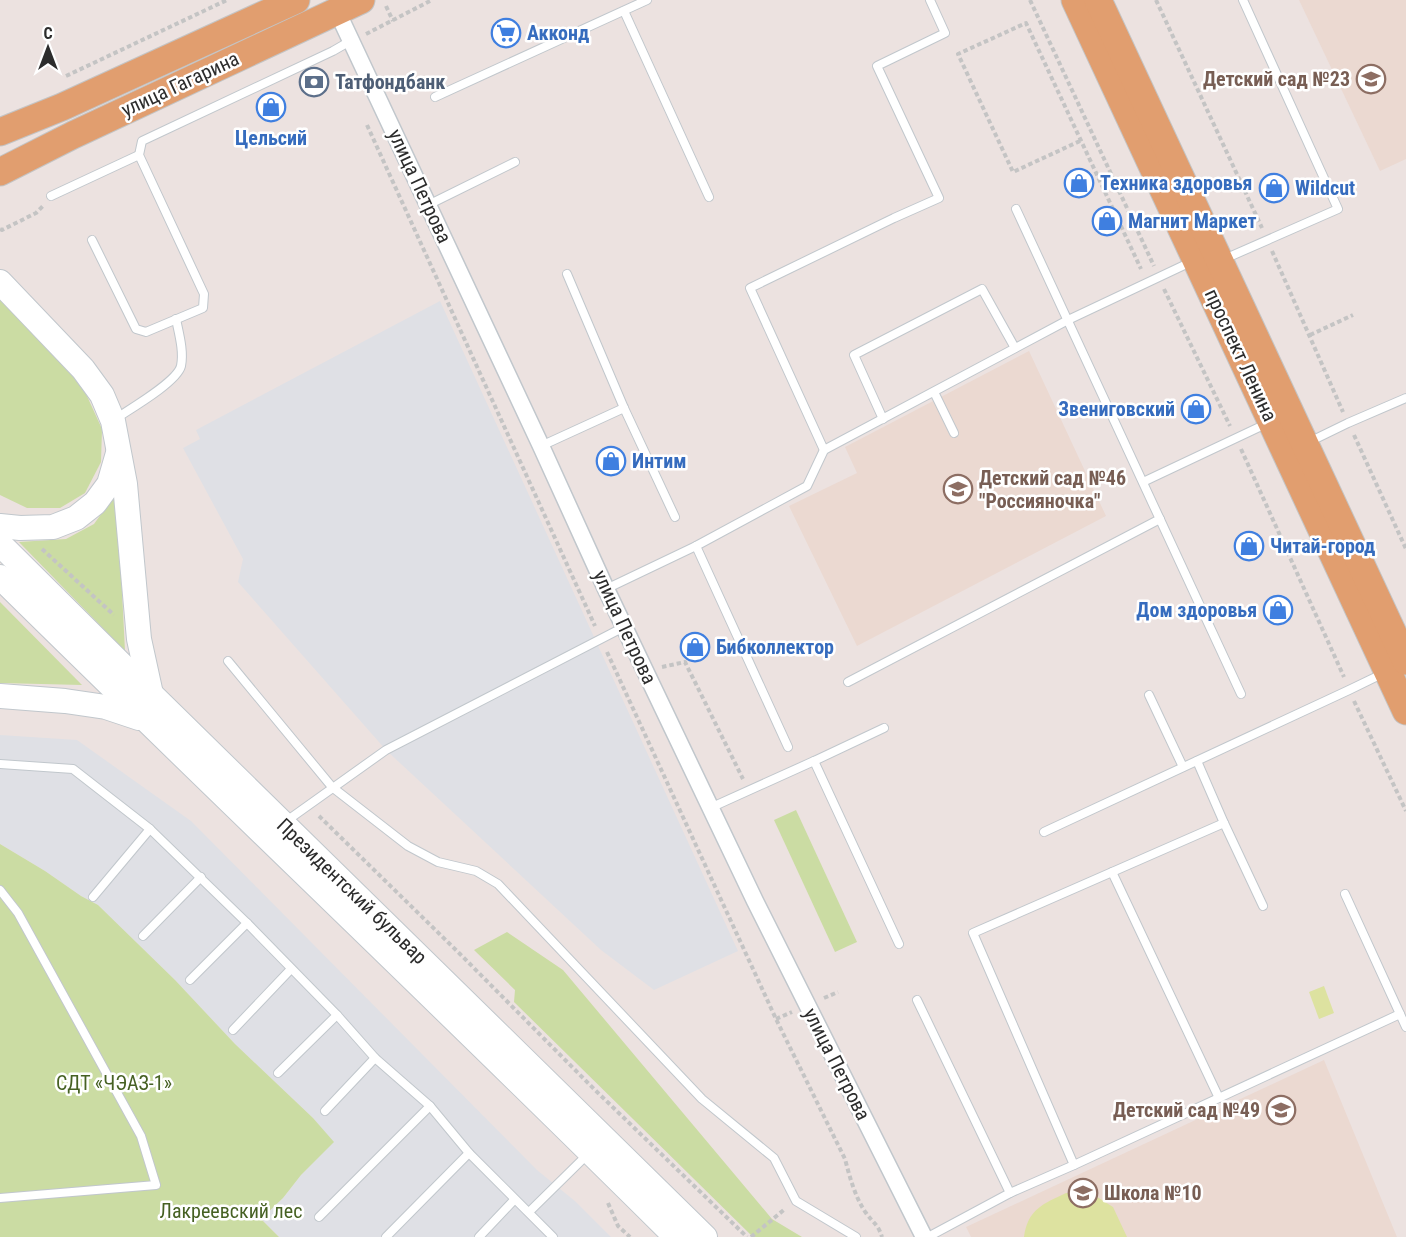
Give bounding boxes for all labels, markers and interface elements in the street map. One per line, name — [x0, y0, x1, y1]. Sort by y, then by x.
supermarket icon: Акконд — [490, 17, 522, 49]
north arrow — [18, 18, 78, 78]
place label: Акконд — [527, 21, 589, 45]
text: С — [43, 24, 53, 43]
street label: улица Гагарина — [117, 46, 243, 122]
school or university icon: Детский сад №23 — [1355, 63, 1387, 95]
bank icon: Татфондбанк — [298, 66, 330, 98]
place label: Детский сад №23 — [1203, 67, 1350, 91]
place label: Татфондбанк — [335, 70, 445, 94]
shop icon: Цельсий — [255, 91, 287, 123]
street label: улица Петрова — [383, 125, 457, 247]
place label: Цельсий — [235, 126, 307, 150]
shop icon: Техника здоровья — [1063, 167, 1095, 199]
place label: Техника здоровья — [1100, 171, 1252, 195]
shop icon: Wildcut — [1258, 172, 1290, 204]
place label: Wildcut — [1295, 176, 1355, 200]
shop icon: Магнит Маркет — [1091, 205, 1123, 237]
place label: Магнит Маркет — [1128, 209, 1257, 233]
street label: проспект Ленина — [1200, 285, 1282, 425]
shop icon: Звениговский — [1180, 393, 1212, 425]
place label: Звениговский — [1058, 397, 1175, 421]
shop icon: Интим — [595, 445, 627, 477]
place label: Интим — [632, 449, 686, 473]
place label: Детский сад №46 "Россияночка" — [979, 466, 1126, 513]
school or university icon: Детский сад №46 "Россияночка" — [942, 473, 974, 505]
shop icon: Читай-город — [1233, 530, 1265, 562]
place label: Читай-город — [1270, 534, 1375, 558]
street label: улица Петрова — [588, 566, 662, 688]
shop icon: Дом здоровья — [1262, 594, 1294, 626]
place label: Дом здоровья — [1136, 598, 1257, 622]
shop icon: Бибколлектор — [679, 631, 711, 663]
place label: Бибколлектор — [716, 635, 834, 659]
street label: Президентский бульвар — [272, 813, 432, 969]
street label: улица Петрова — [798, 1004, 876, 1124]
park label: СДТ «ЧЭАЗ-1» — [56, 1071, 172, 1095]
school or university icon: Детский сад №49 — [1265, 1094, 1297, 1126]
place label: Детский сад №49 — [1113, 1098, 1260, 1122]
school or university icon: Школа №10 — [1067, 1177, 1099, 1209]
place label: Школа №10 — [1104, 1181, 1202, 1205]
park label: Лакреевский лес — [160, 1199, 302, 1223]

